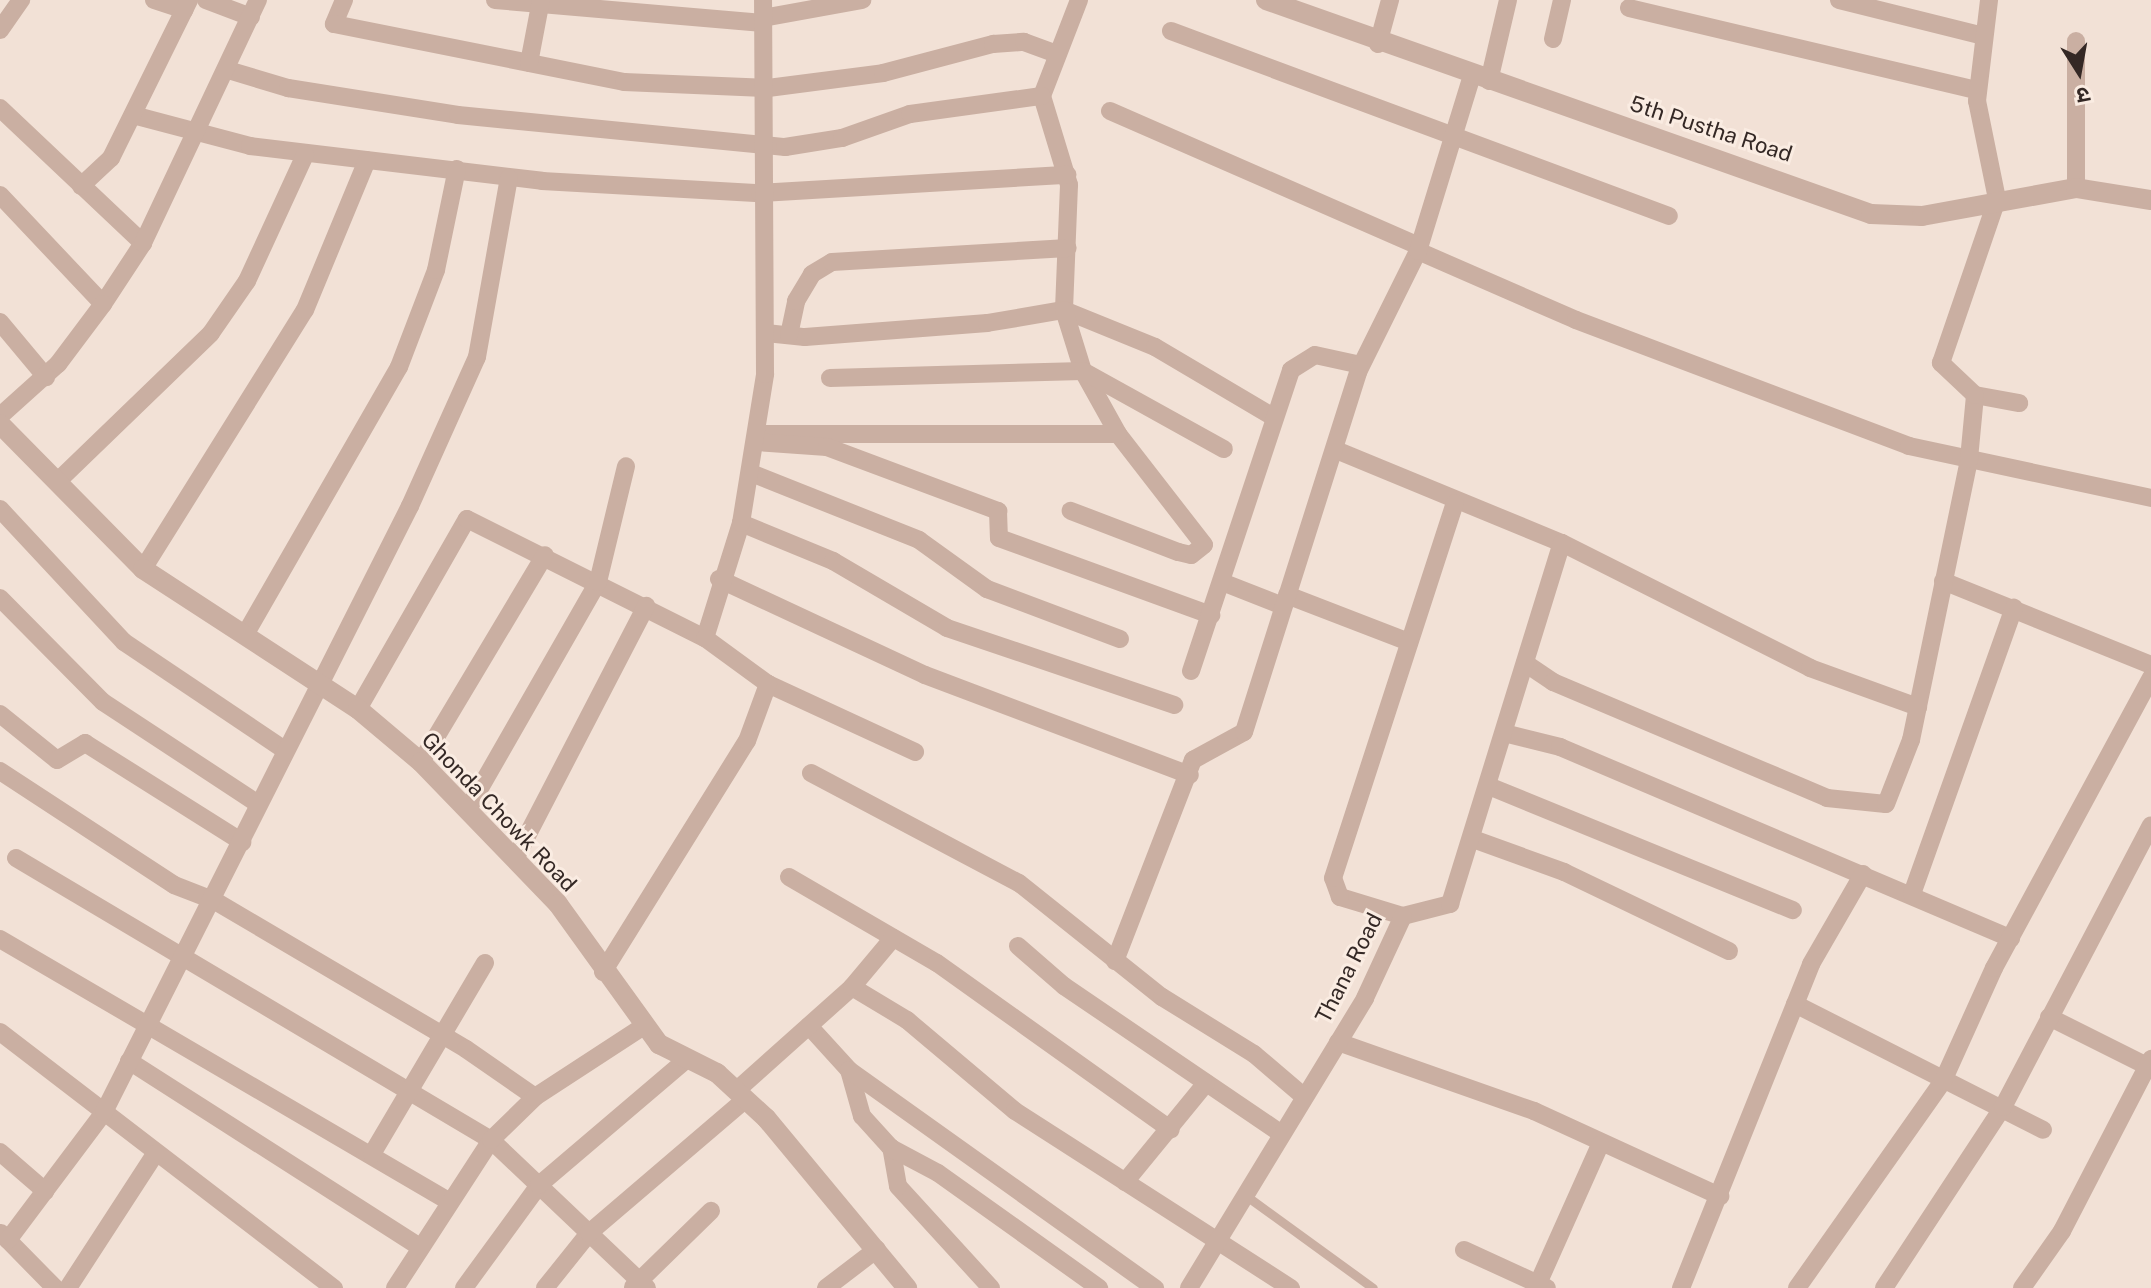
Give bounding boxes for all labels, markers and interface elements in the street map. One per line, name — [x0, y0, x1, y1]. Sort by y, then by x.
north arrow — [2039, 32, 2119, 112]
text: उ — [2075, 82, 2092, 110]
street label: 5th Pustha Road — [1627, 90, 1795, 168]
street label: Ghonda Chowk Road — [416, 727, 582, 897]
street label: Thana Road — [1310, 908, 1388, 1028]

